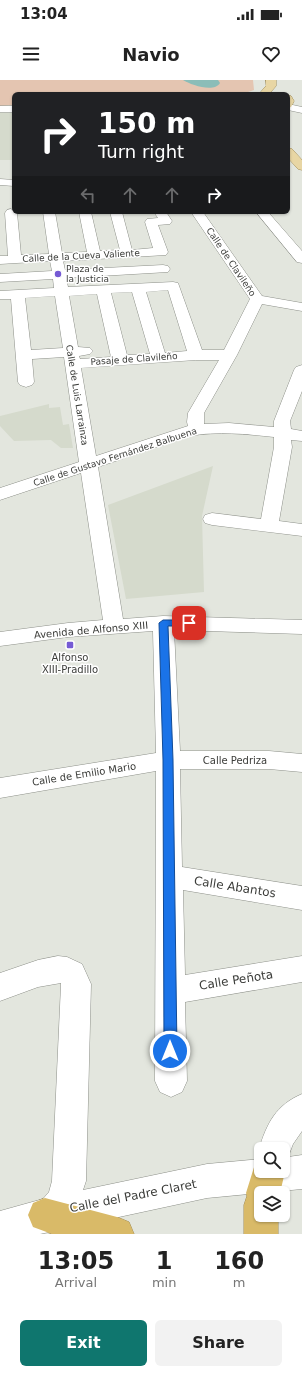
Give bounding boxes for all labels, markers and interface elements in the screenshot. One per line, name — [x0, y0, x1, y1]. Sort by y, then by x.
text: 13:04 — [20, 5, 68, 23]
icon: menu — [20, 43, 42, 65]
icon: heart — [260, 43, 282, 65]
text: Navio — [122, 44, 180, 65]
text: 150 m — [98, 107, 195, 140]
icon: right — [32, 108, 84, 160]
text: Turn right — [98, 141, 184, 162]
icon: left — [77, 184, 99, 206]
icon: ahead — [119, 184, 141, 206]
icon: ahead — [161, 184, 183, 206]
icon: right — [203, 184, 225, 206]
street label: Calle de Clavileño — [204, 226, 258, 299]
street label: Calle de la Cueva Valiente — [22, 248, 140, 264]
place label: Plaza de la Justicia — [66, 264, 109, 284]
marker: Plaza de la Justicia — [53, 269, 63, 279]
street label: Calle de Luis Larrainza — [64, 344, 90, 446]
street label: Pasaje de Clavileño — [90, 351, 178, 367]
street label: Calle de Gustavo Fernández Balbuena — [32, 426, 198, 488]
pin — [172, 606, 206, 640]
icon: arrive — [178, 612, 200, 634]
street label: Avenida de Alfonso XIII — [33, 620, 149, 640]
marker: Alfonso XIII-Pradillo — [65, 640, 75, 650]
place label: Alfonso XIII-Pradillo — [42, 652, 98, 675]
street label: Calle Pedriza — [203, 755, 267, 766]
street label: Calle de Emilio Mario — [31, 760, 137, 788]
street label: Calle Abantos — [193, 874, 277, 900]
street label: Calle Peñota — [198, 967, 274, 993]
position arrow — [149, 1030, 191, 1072]
map controls — [254, 1142, 290, 1222]
button: search — [254, 1142, 290, 1178]
street label: Calle del Padre Claret — [68, 1177, 198, 1215]
button: layers — [254, 1186, 290, 1222]
text: 13:05 — [38, 1247, 114, 1275]
text: 1 — [156, 1247, 172, 1275]
text: 160 — [214, 1247, 264, 1275]
text: Arrival — [55, 1275, 97, 1290]
text: min — [152, 1275, 176, 1290]
text: m — [233, 1275, 246, 1290]
button: Exit — [20, 1320, 147, 1366]
button: Share — [155, 1320, 282, 1366]

